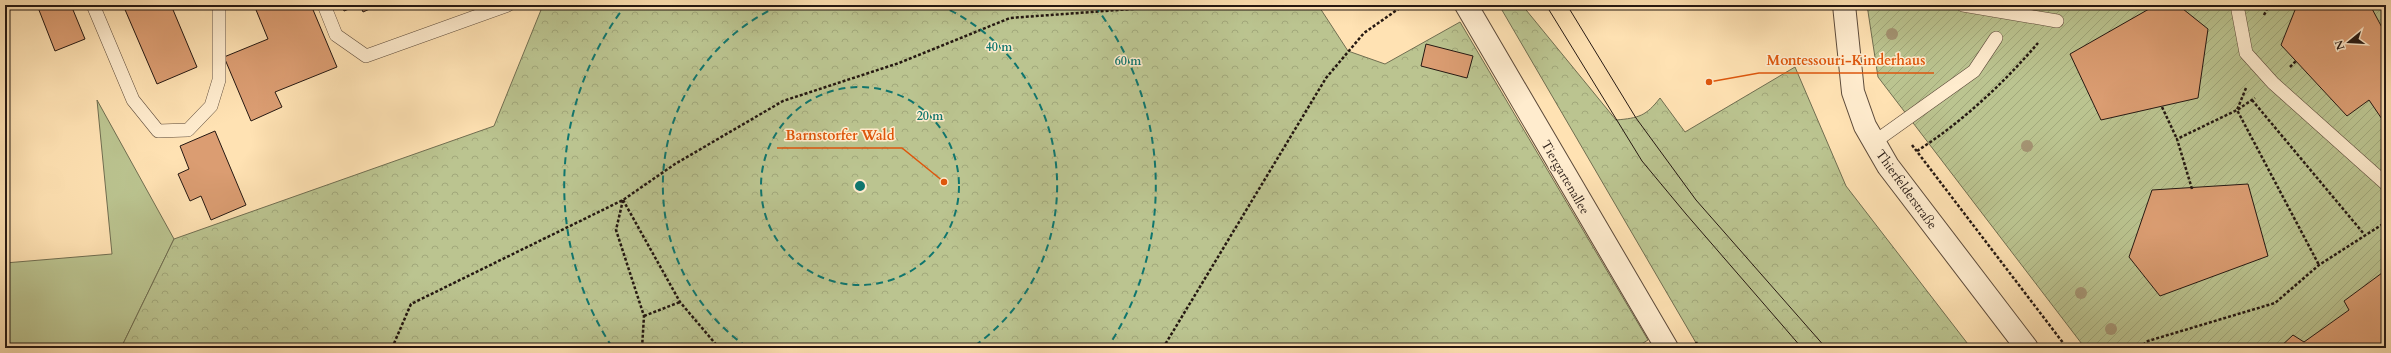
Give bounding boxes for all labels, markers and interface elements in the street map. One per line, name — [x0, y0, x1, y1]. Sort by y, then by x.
north arrow — [2329, 22, 2369, 62]
text: N — [2331, 38, 2349, 52]
text: 40 m — [986, 39, 1013, 55]
callout: Montessouri-Kinderhaus — [1759, 47, 1934, 73]
text: Montessouri-Kinderhaus — [1767, 51, 1925, 70]
text: 60 m — [1115, 53, 1142, 69]
text: 20 m — [917, 108, 944, 124]
callout: Barnstorfer Wald — [777, 122, 902, 148]
text: Barnstorfer Wald — [785, 126, 895, 145]
street label: Tiergartenallee — [1537, 137, 1594, 218]
street label: Thierfelderstraße — [1871, 146, 1941, 233]
centre of rings — [853, 179, 867, 193]

